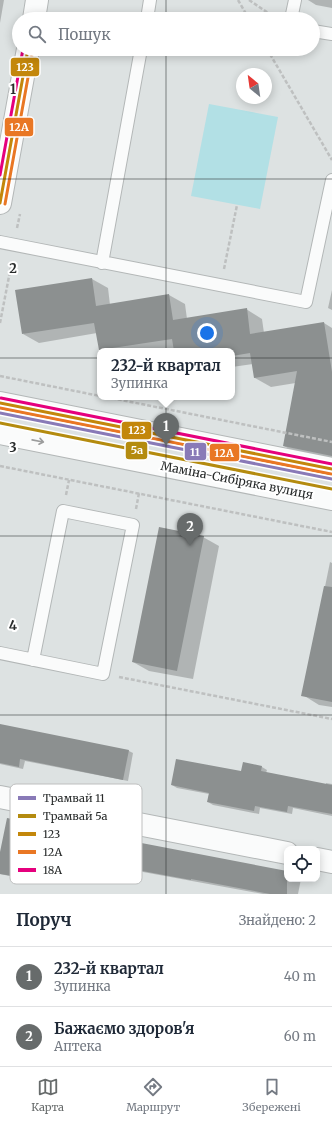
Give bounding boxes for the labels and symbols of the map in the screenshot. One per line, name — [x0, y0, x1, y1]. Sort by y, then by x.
line badge: 123 — [10, 57, 40, 77]
text: 123 — [16, 60, 34, 74]
north arrow — [236, 68, 272, 104]
text: 1 — [10, 81, 16, 98]
line badge: 12А — [4, 117, 34, 137]
text: 12А — [9, 120, 29, 134]
text: 2 — [9, 260, 17, 277]
your location — [197, 323, 217, 343]
pin: 1 — [153, 413, 179, 446]
line badge: 123 — [121, 421, 152, 440]
text: 123 — [128, 423, 146, 437]
one-way arrow — [31, 437, 44, 445]
text: 3 — [9, 439, 17, 456]
line badge: 5а — [125, 441, 148, 460]
line badge: 11 — [184, 442, 207, 461]
text: 5а — [131, 443, 143, 457]
line badge: 12А — [209, 443, 240, 462]
text: 11 — [190, 445, 200, 459]
text: 12А — [214, 446, 234, 460]
street label: Маміна-Сибіряка вулиця — [160, 458, 314, 502]
pin: 2 — [177, 513, 203, 546]
text: 4 — [9, 617, 18, 634]
legend — [10, 784, 142, 884]
text: Трамвай 11 — [43, 791, 105, 805]
text: Трамвай 5а — [43, 809, 108, 823]
text: 123 — [43, 827, 60, 841]
text: 12А — [43, 845, 62, 859]
text: 18А — [43, 863, 62, 877]

